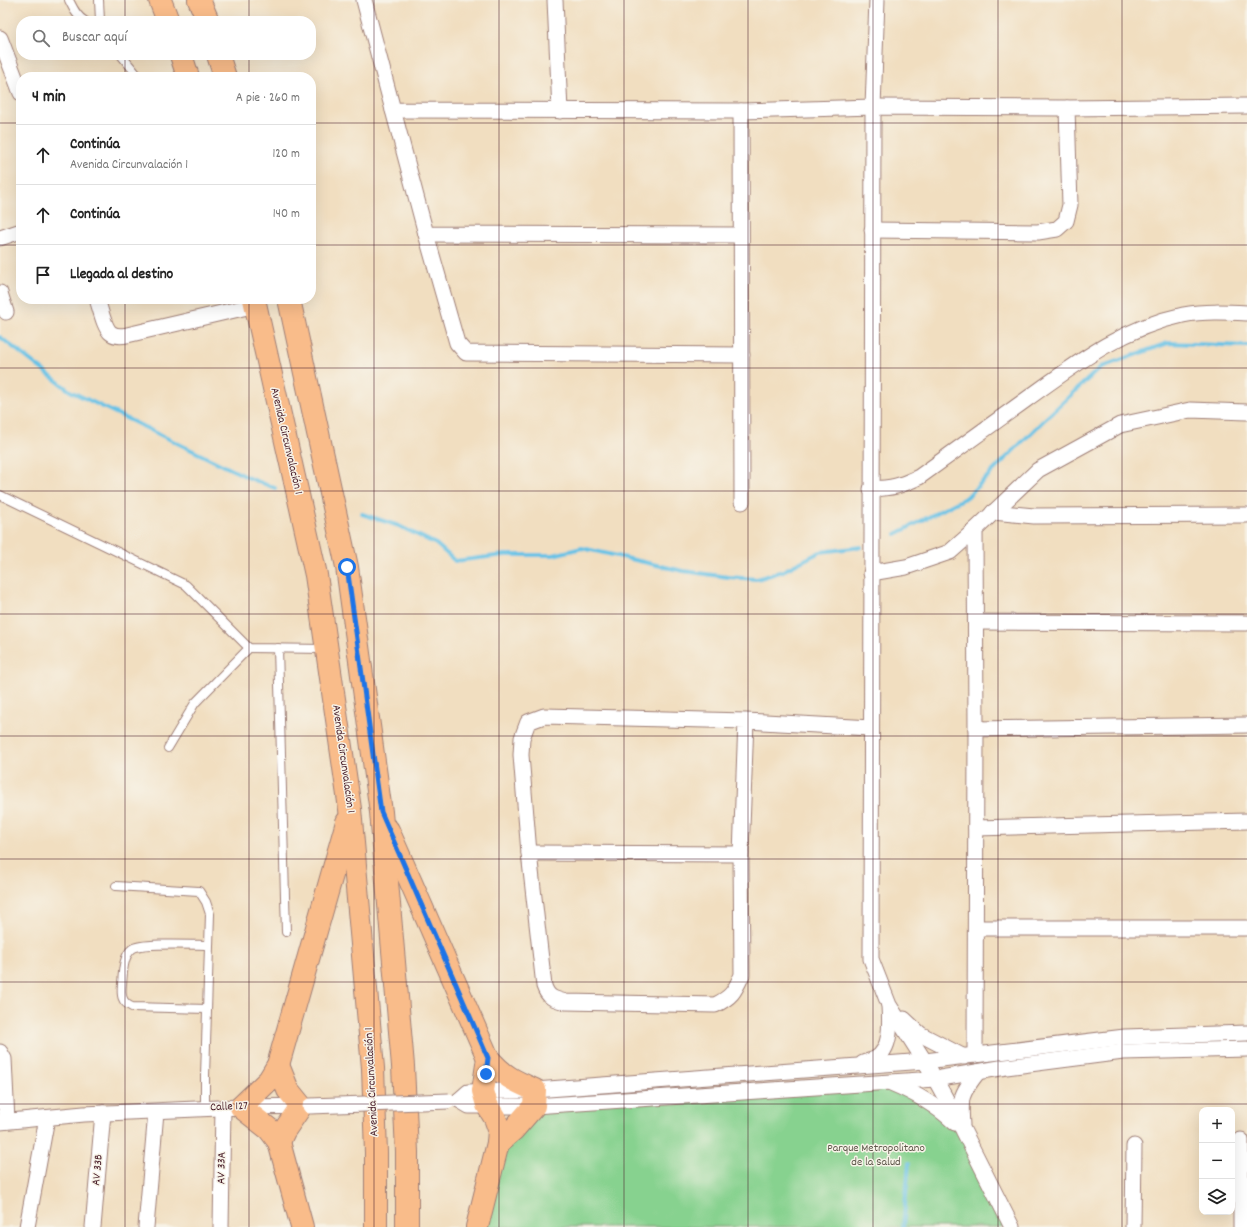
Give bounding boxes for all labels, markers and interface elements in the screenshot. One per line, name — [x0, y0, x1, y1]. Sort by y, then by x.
search box — [16, 16, 316, 60]
icon: search — [30, 27, 52, 49]
text: Buscar aquí — [62, 27, 127, 49]
text: 4 min — [32, 86, 66, 110]
text: A pie · 260 m — [236, 89, 300, 108]
text: Continúa — [70, 134, 120, 156]
icon: ahead — [32, 144, 54, 166]
text: 120 m — [272, 145, 300, 164]
text: Avenida Circunvalación 1 — [70, 156, 188, 175]
icon: ahead — [32, 204, 54, 226]
text: Continúa — [70, 204, 120, 226]
text: 140 m — [273, 205, 300, 224]
icon: arrive — [32, 264, 54, 286]
text: Llegada al destino — [70, 264, 173, 286]
street label: Avenida Circunvalación 1 — [265, 386, 307, 496]
route start — [338, 558, 356, 576]
street label: Avenida Circunvalación 1 — [327, 704, 359, 814]
street label: Avenida Circunvalación 1 — [361, 1027, 383, 1137]
route end — [477, 1065, 495, 1083]
street label: Calle 127 — [210, 1098, 249, 1116]
map controls — [1199, 1107, 1235, 1215]
button: + — [1199, 1107, 1235, 1143]
park label: Parque Metropolitano de la Salud — [827, 1140, 925, 1171]
button: − — [1199, 1143, 1235, 1179]
street label: AV 33A — [213, 1151, 231, 1184]
street label: AV 33B — [88, 1153, 108, 1186]
button: layers — [1199, 1179, 1235, 1215]

